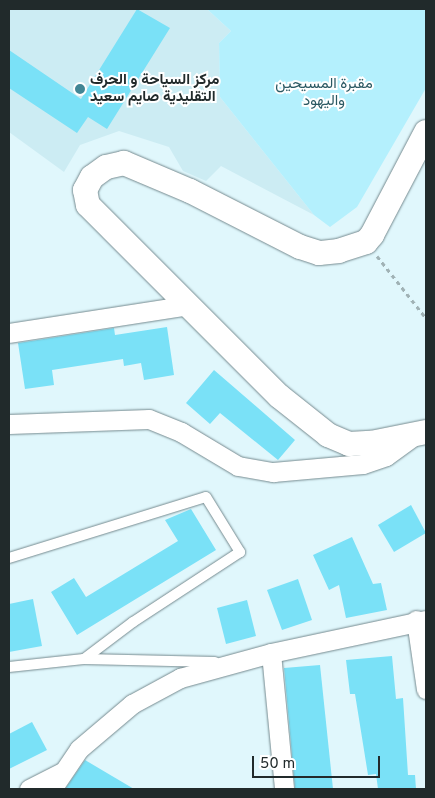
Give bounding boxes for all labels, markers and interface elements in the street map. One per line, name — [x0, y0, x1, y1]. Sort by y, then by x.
place label: مركز السياحة و الحرف التقليدية صايم سعيد — [90, 71, 219, 106]
park label: مقبرة المسيحين واليهود — [275, 75, 373, 110]
marker: مركز السياحة و الحرف التقليدية صايم سعيد — [74, 83, 86, 95]
scale bar — [255, 746, 382, 778]
text: 50 m — [260, 755, 295, 774]

